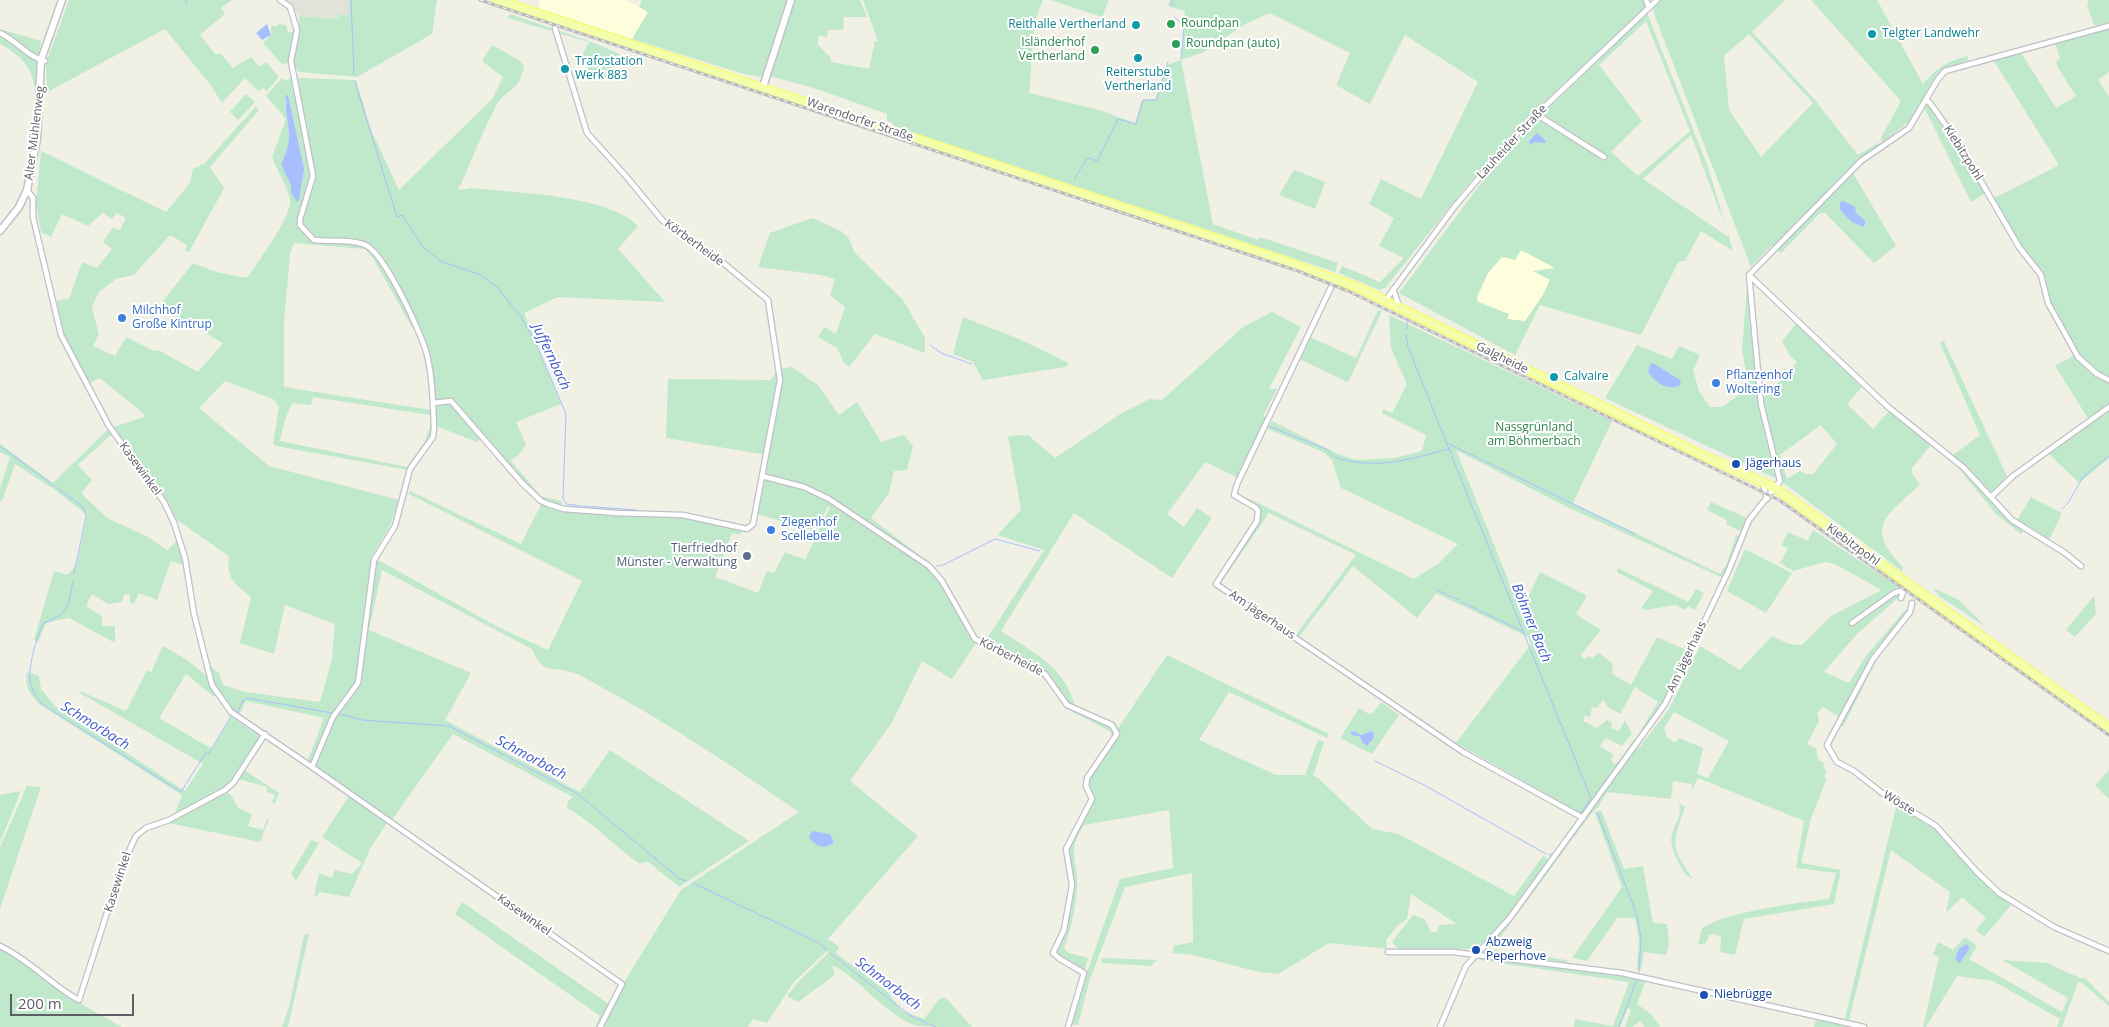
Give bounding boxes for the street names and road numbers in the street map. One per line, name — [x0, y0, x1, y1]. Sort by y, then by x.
street label: Alter Mühlenweg — [22, 85, 48, 181]
street label: Warendorfer Straße — [805, 95, 915, 145]
street label: Lauheider Straße — [1474, 102, 1550, 182]
street label: Kiebitzpohl — [1940, 123, 1986, 183]
street label: Körberheide — [662, 217, 726, 269]
street label: Galgheide — [1474, 339, 1530, 377]
street label: Kasewinkel — [116, 440, 164, 498]
street label: Kiebitzpohl — [1824, 521, 1882, 569]
street label: Am Jägerhaus — [1226, 588, 1298, 642]
street label: Am Jägerhaus — [1664, 619, 1710, 695]
street label: Körberheide — [977, 635, 1045, 679]
street label: Wöste — [1880, 788, 1918, 818]
street label: Kasewinkel — [102, 850, 134, 914]
street label: Kasewinkel — [494, 891, 554, 939]

